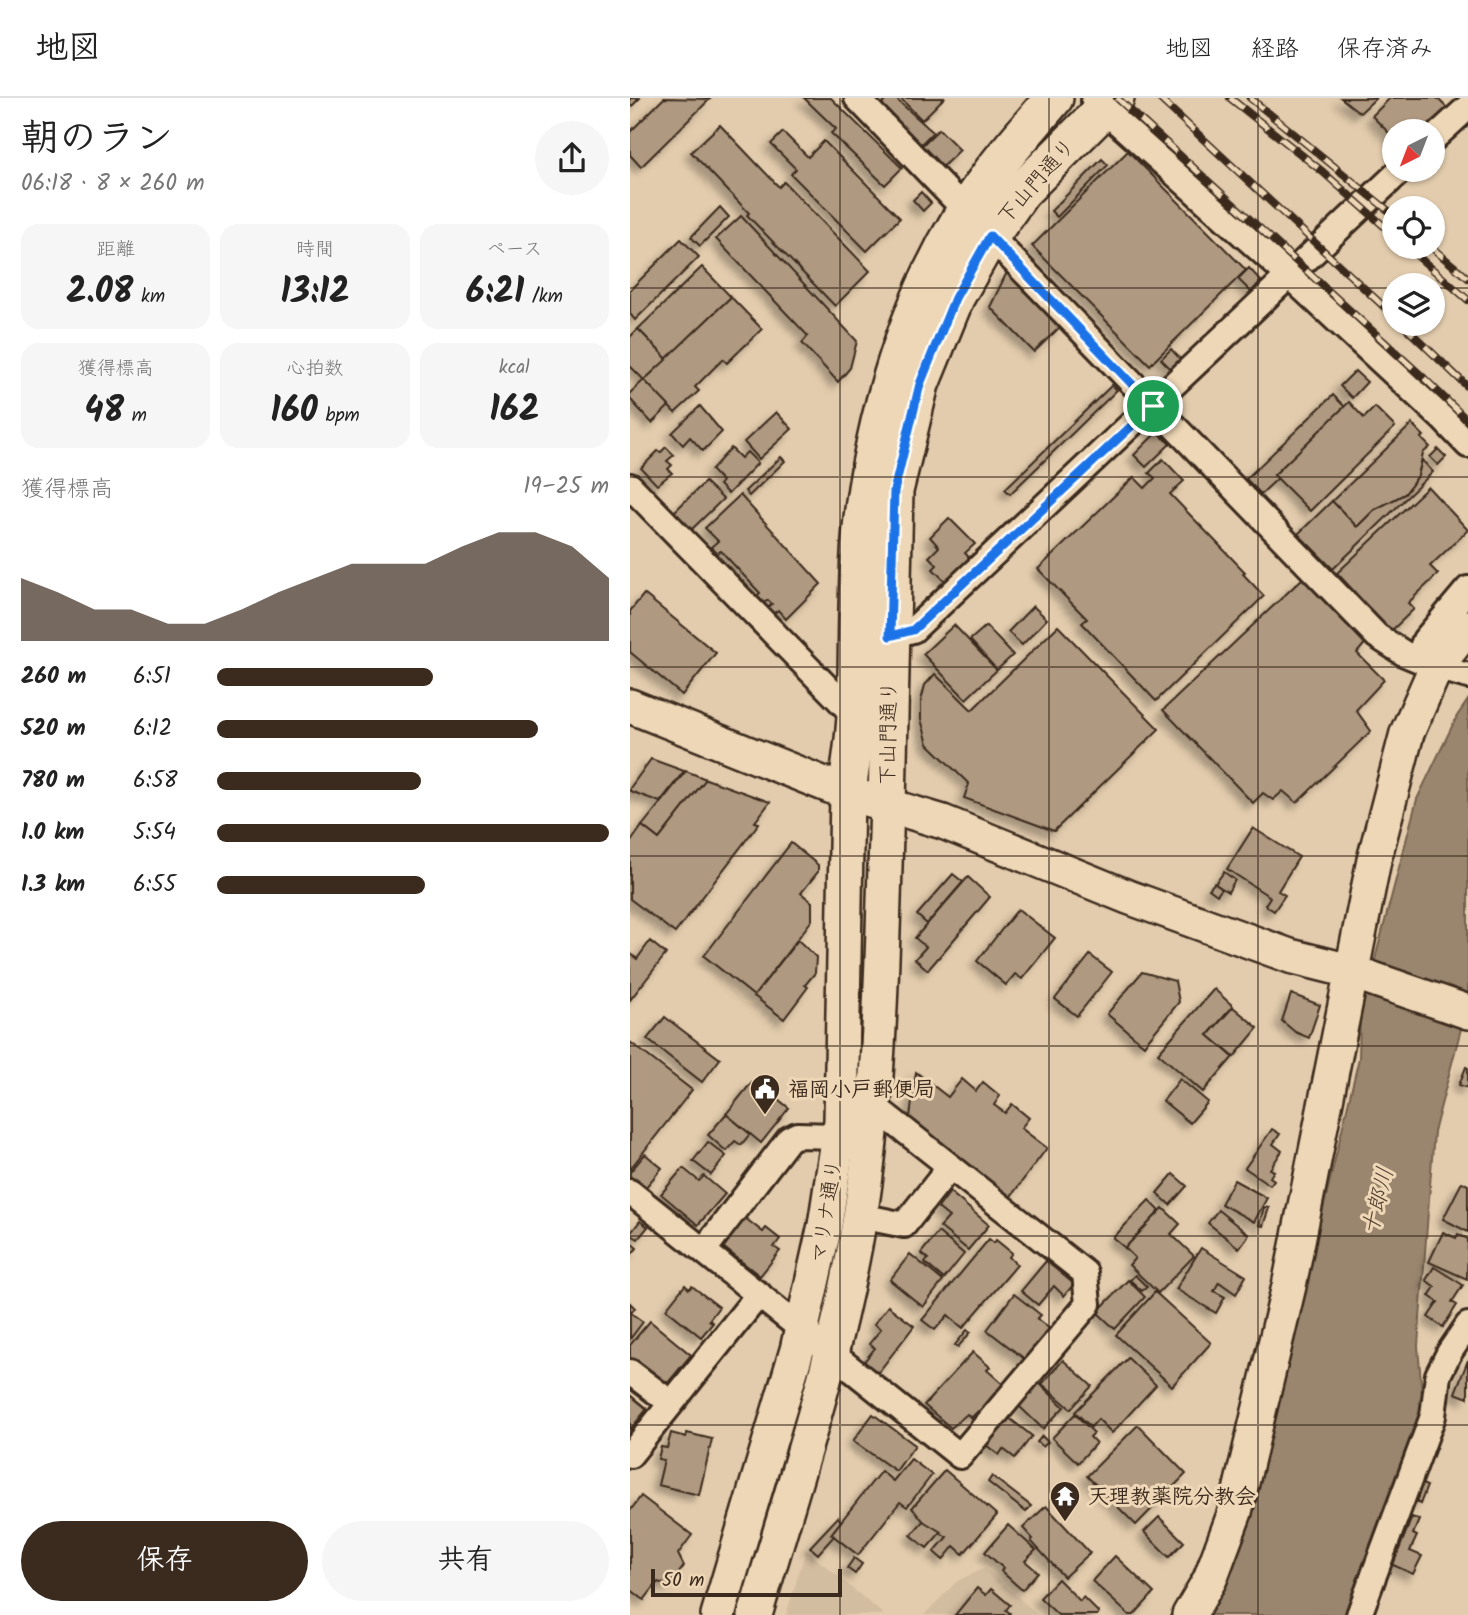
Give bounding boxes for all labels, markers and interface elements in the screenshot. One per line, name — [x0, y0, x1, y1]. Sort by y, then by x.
text: 地図 — [35, 23, 101, 76]
text: 地図 — [1165, 30, 1213, 69]
text: 経路 — [1251, 30, 1299, 69]
text: 保存済み — [1337, 30, 1433, 69]
text: 朝のラン — [21, 110, 173, 170]
north arrow — [1382, 119, 1446, 182]
map controls — [1382, 119, 1445, 336]
button: share — [535, 121, 609, 195]
street label: 下山門通り — [990, 132, 1084, 232]
text: 06:18 · 8 × 260 m — [21, 166, 205, 202]
button: locate — [1382, 196, 1445, 259]
text: 距離 — [97, 235, 135, 265]
text: 時間 — [296, 235, 334, 265]
text: ペース — [486, 235, 542, 265]
text: 2.08 — [66, 265, 133, 321]
text: 13:12 — [280, 265, 350, 321]
text: 6:21 — [466, 265, 524, 321]
button: layers — [1382, 273, 1445, 336]
text: km — [133, 282, 165, 312]
text: /km — [524, 282, 563, 312]
text: kcal — [499, 353, 530, 383]
text: 獲得標高 — [78, 354, 154, 384]
text: 心拍数 — [286, 354, 344, 384]
pin — [1123, 376, 1183, 436]
text: 162 — [489, 383, 539, 439]
text: 48 — [84, 384, 124, 440]
text: 160 — [270, 384, 318, 440]
icon: arrive — [1134, 387, 1172, 425]
text: m — [124, 401, 147, 431]
text: bpm — [318, 401, 360, 431]
text: 19–25 m — [523, 469, 609, 505]
text: 獲得標高 — [21, 472, 113, 508]
text: 260 m — [21, 659, 86, 695]
text: 6:51 — [133, 659, 171, 695]
street label: 下山門通り — [872, 680, 907, 786]
text: 520 m — [21, 711, 86, 747]
text: 6:12 — [133, 711, 172, 747]
text: 780 m — [21, 763, 85, 799]
text: 6:58 — [133, 763, 178, 799]
text: 1.0 km — [21, 815, 84, 851]
text: 5:54 — [133, 815, 176, 851]
text: 1.3 km — [21, 867, 85, 903]
text: 6:55 — [133, 867, 176, 903]
public building icon: 福岡小戸郵便局 — [748, 1072, 782, 1116]
place label: 福岡小戸郵便局 — [788, 1074, 935, 1107]
street label: マリナ通り — [803, 1157, 852, 1266]
water label: 十郎川 — [1353, 1164, 1405, 1239]
temple icon: 天理教薬院分教会 — [1048, 1479, 1082, 1523]
place label: 天理教薬院分教会 — [1088, 1481, 1256, 1514]
button: 保存 — [21, 1521, 308, 1601]
button: 共有 — [322, 1521, 609, 1601]
scale bar — [651, 1566, 842, 1598]
text: 50 m — [662, 1566, 704, 1596]

